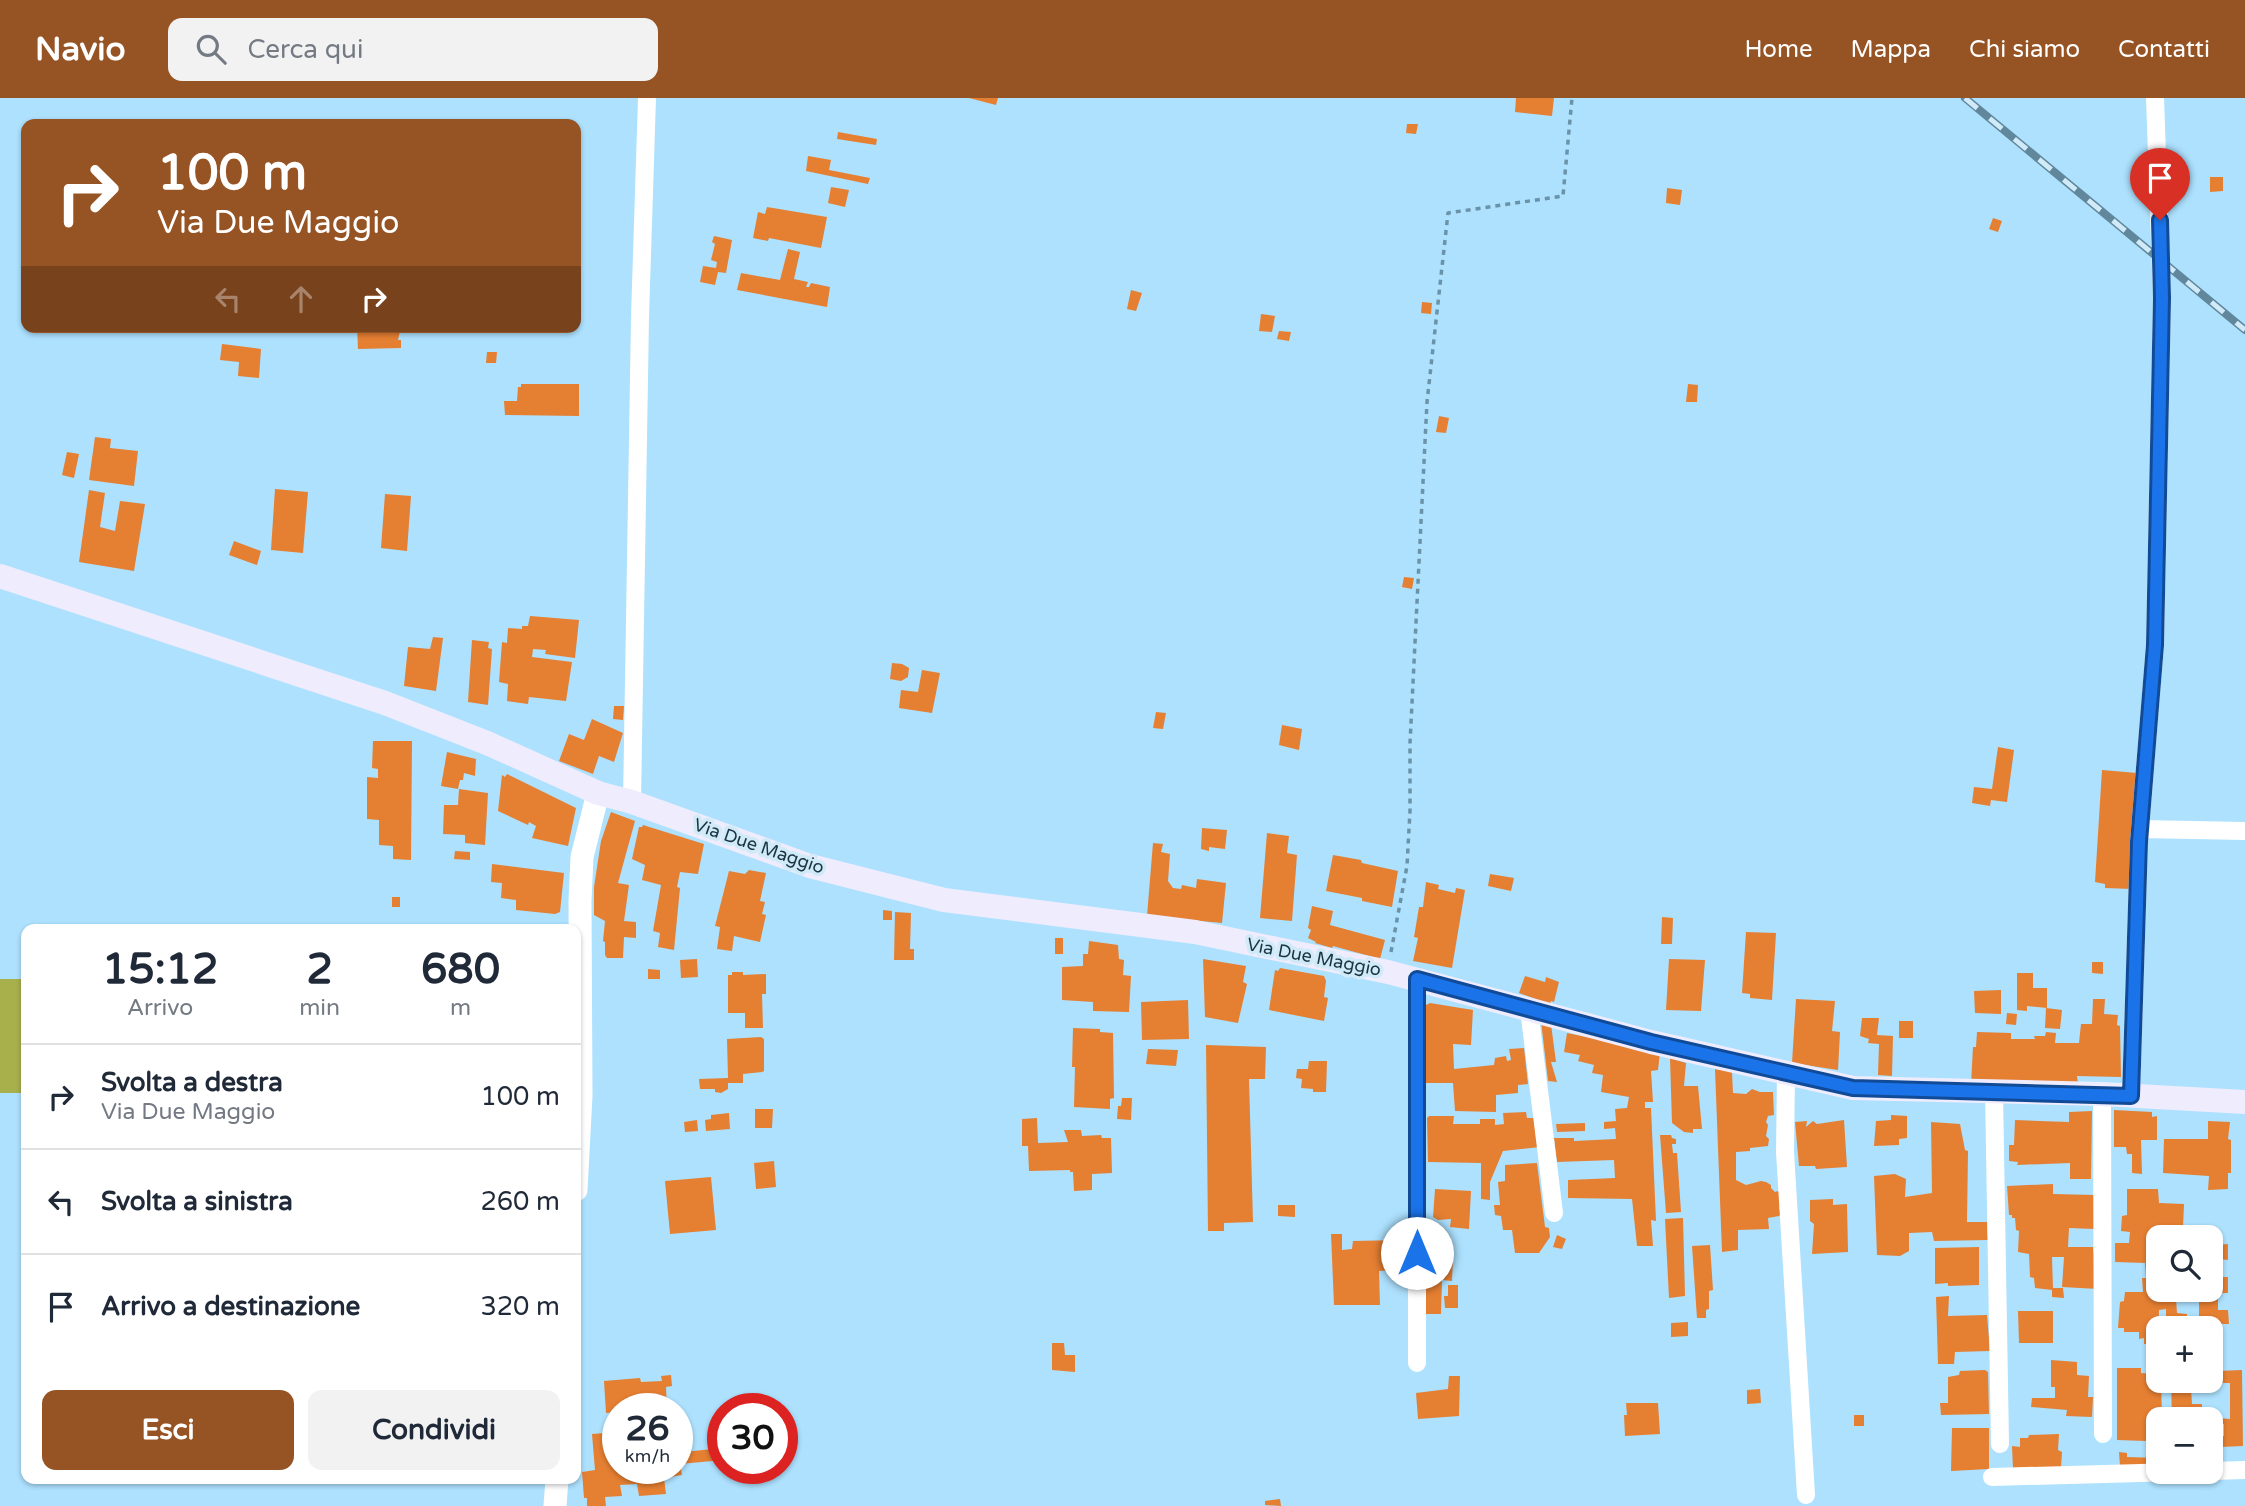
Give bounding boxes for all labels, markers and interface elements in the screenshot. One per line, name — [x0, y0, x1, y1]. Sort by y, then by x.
search box — [168, 18, 658, 81]
text: Navio — [35, 30, 126, 69]
icon: search — [192, 30, 230, 68]
text: Cerca qui — [248, 34, 363, 65]
text: Home — [1745, 35, 1813, 64]
text: Mappa — [1851, 35, 1931, 64]
text: Chi siamo — [1969, 35, 2080, 64]
text: Contatti — [2118, 35, 2210, 64]
text: 100 m — [157, 144, 307, 203]
icon: right — [42, 147, 133, 238]
pin — [2130, 148, 2190, 220]
icon: arrive — [2141, 159, 2179, 197]
text: Via Due Maggio — [157, 204, 400, 242]
icon: left — [209, 280, 247, 318]
icon: ahead — [282, 280, 320, 318]
icon: right — [355, 280, 393, 318]
street label: Via Due Maggio — [691, 813, 827, 879]
street label: Via Due Maggio — [1245, 933, 1383, 981]
text: 15:12 — [102, 944, 218, 995]
text: 2 — [306, 944, 333, 995]
text: 680 — [421, 944, 500, 995]
text: Arrivo — [127, 994, 193, 1022]
text: min — [299, 994, 340, 1022]
text: m — [450, 994, 471, 1022]
text: Svolta a destra — [101, 1067, 283, 1098]
icon: right — [42, 1078, 80, 1116]
text: 100 m — [480, 1081, 560, 1112]
text: Via Due Maggio — [101, 1098, 275, 1126]
icon: left — [42, 1183, 80, 1221]
text: Svolta a sinistra — [101, 1186, 293, 1217]
text: 260 m — [480, 1186, 560, 1217]
position arrow — [1380, 1216, 1454, 1290]
map controls — [2146, 1225, 2223, 1484]
button: search — [2146, 1225, 2223, 1302]
icon: arrive — [42, 1288, 80, 1326]
text: Arrivo a destinazione — [101, 1291, 360, 1322]
text: 320 m — [480, 1291, 560, 1322]
button: + — [2146, 1316, 2223, 1393]
button: Esci — [42, 1390, 294, 1470]
button: Condividi — [308, 1390, 560, 1470]
speed limit sign: 30 — [707, 1393, 798, 1484]
button: − — [2146, 1407, 2223, 1484]
text: 26 — [626, 1408, 669, 1450]
text: km/h — [625, 1445, 670, 1467]

